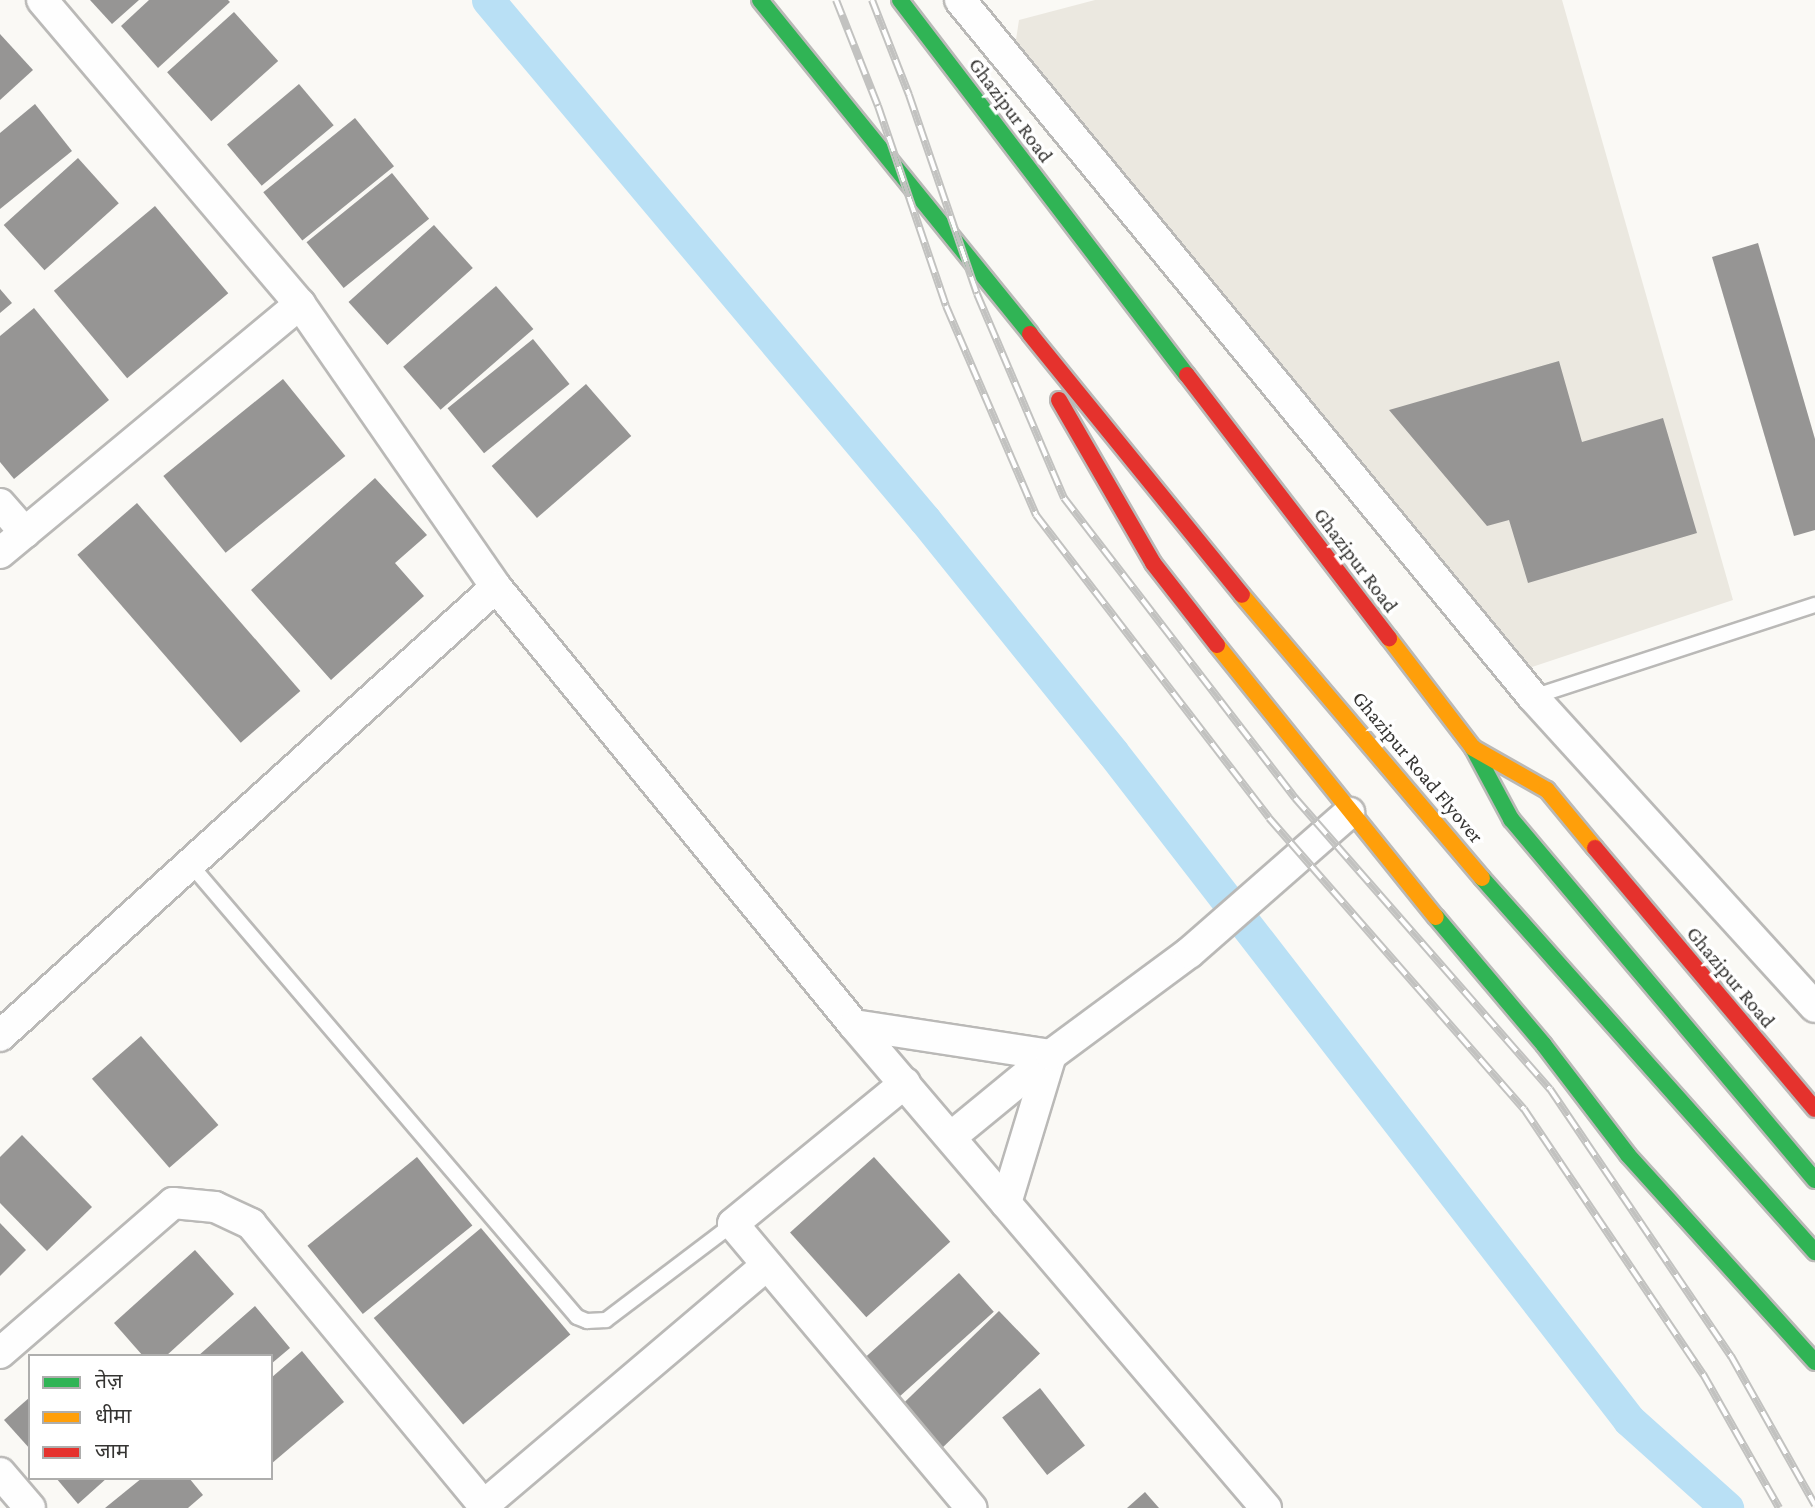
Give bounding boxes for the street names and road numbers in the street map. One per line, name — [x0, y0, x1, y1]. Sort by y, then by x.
street label: Ghazipur Road — [963, 53, 1059, 167]
street label: Ghazipur Road — [1308, 503, 1404, 617]
street label: Ghazipur Road Flyover — [1347, 686, 1489, 848]
street label: Ghazipur Road — [1681, 921, 1781, 1033]

